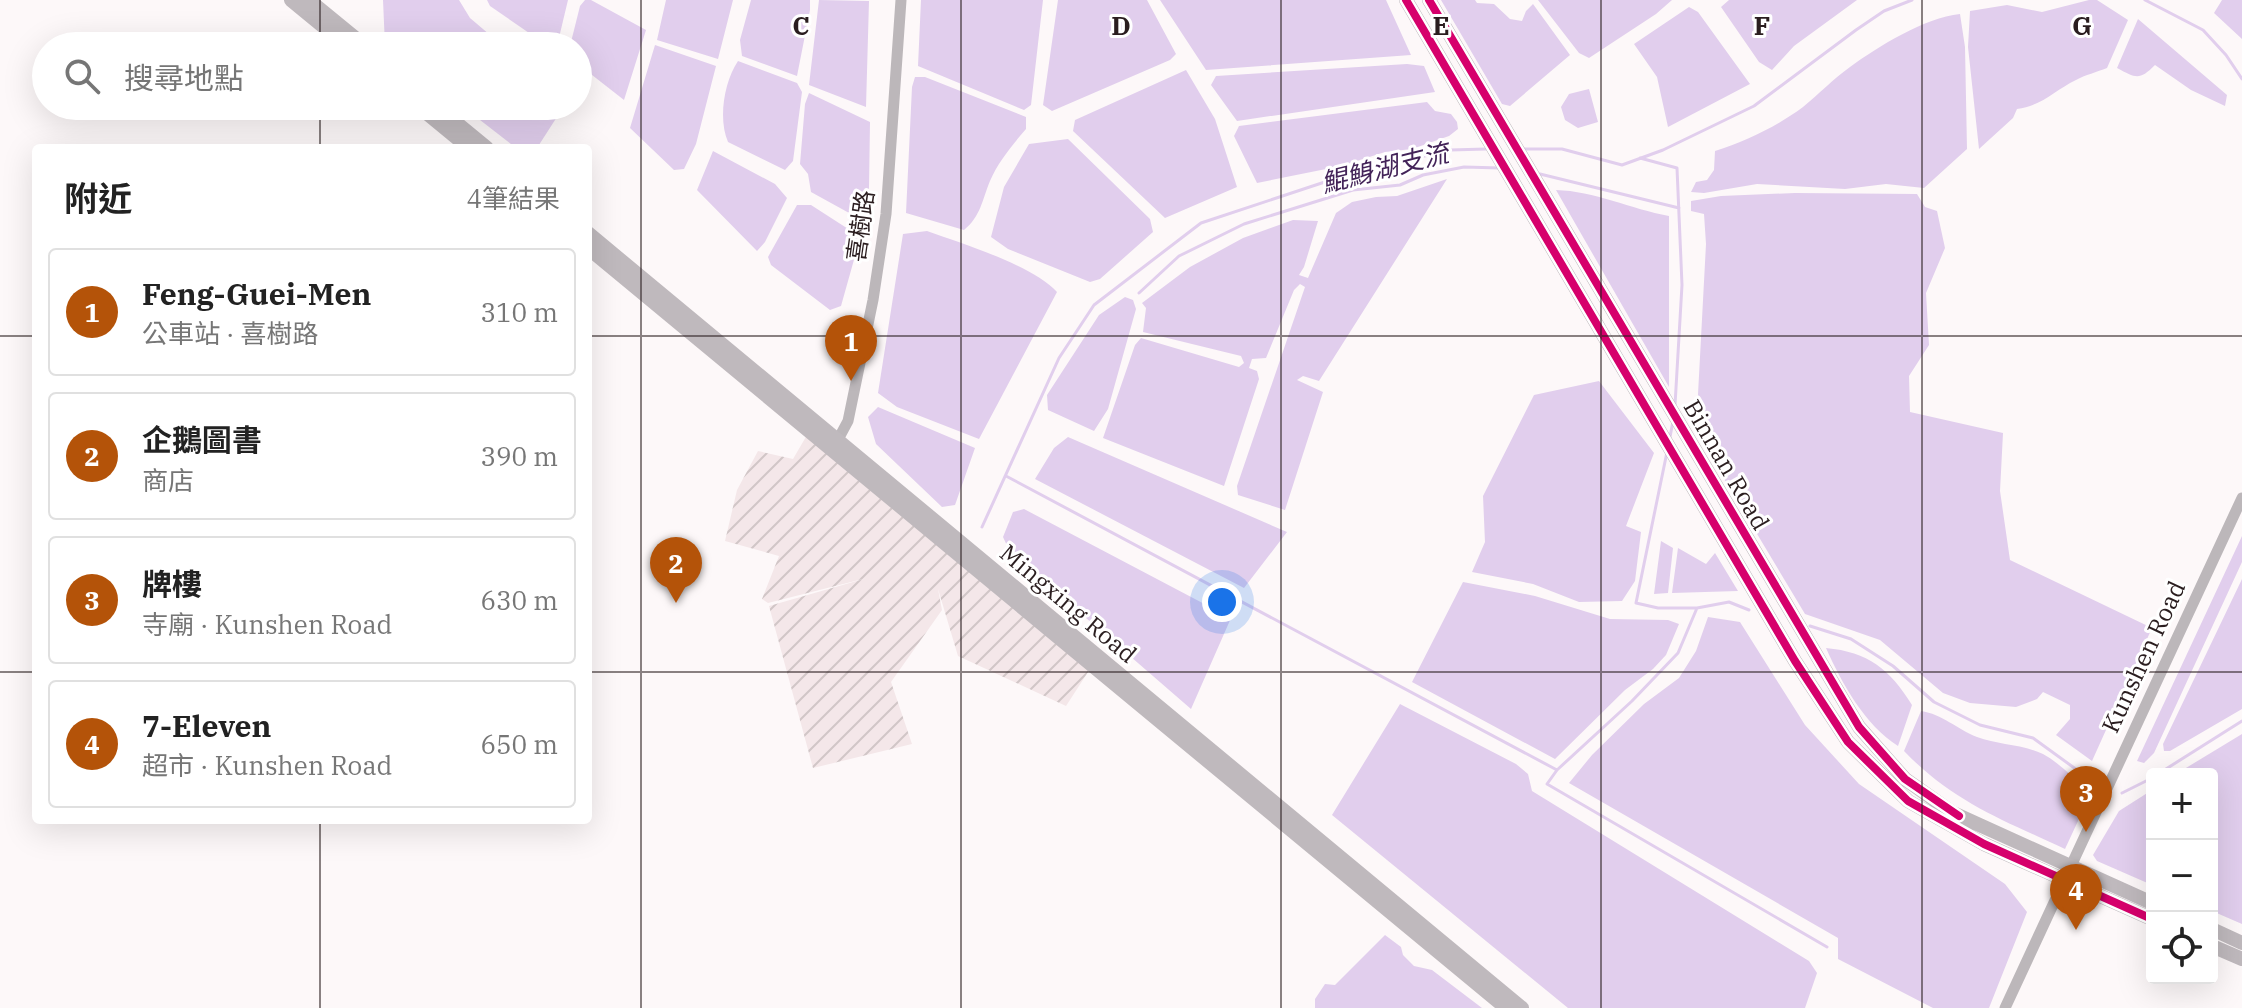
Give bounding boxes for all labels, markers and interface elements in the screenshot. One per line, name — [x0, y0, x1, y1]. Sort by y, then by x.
text: C — [792, 8, 810, 42]
text: D — [1111, 8, 1131, 42]
text: E — [1432, 8, 1450, 42]
text: F — [1754, 8, 1770, 42]
text: G — [2072, 8, 2092, 42]
search box — [32, 32, 592, 120]
icon: search — [60, 54, 104, 98]
text: 搜尋地點 — [124, 58, 244, 97]
water label: 鯤鯓湖支流 — [1318, 134, 1456, 199]
text: 附近 — [64, 176, 132, 220]
text: 4筆結果 — [466, 181, 560, 215]
street label: 喜樹路 — [839, 188, 881, 264]
text: Feng-Guei-Men — [142, 274, 371, 313]
text: 1 — [84, 295, 100, 329]
text: 310 m — [480, 295, 558, 329]
pin: 1 — [825, 315, 877, 381]
text: 公車站 · 喜樹路 — [142, 316, 319, 350]
street label: Binnan Road — [1677, 393, 1777, 536]
text: 企鵝圖書 — [142, 420, 262, 459]
text: 2 — [84, 439, 100, 473]
text: 390 m — [480, 439, 558, 473]
text: 商店 — [142, 463, 194, 497]
pin: 2 — [650, 537, 702, 603]
street label: Mingxing Road — [994, 537, 1144, 670]
text: 牌樓 — [142, 564, 202, 603]
street label: Kunshen Road — [2094, 575, 2192, 738]
your location — [1202, 582, 1242, 622]
text: 3 — [84, 583, 100, 617]
text: 630 m — [480, 583, 558, 617]
text: 寺廟 · Kunshen Road — [142, 607, 392, 641]
text: 7-Eleven — [142, 706, 271, 745]
text: 4 — [84, 727, 100, 761]
text: 650 m — [480, 727, 558, 761]
text: 超市 · Kunshen Road — [142, 748, 392, 782]
pin: 3 — [2060, 766, 2112, 832]
map controls — [2146, 768, 2218, 984]
button: + — [2146, 768, 2218, 840]
button: − — [2146, 840, 2218, 912]
pin: 4 — [2050, 864, 2102, 930]
button: locate — [2146, 912, 2218, 984]

